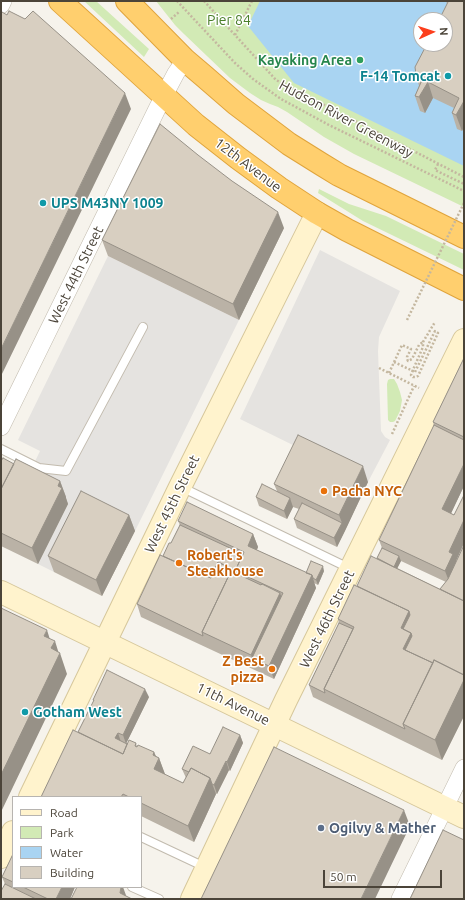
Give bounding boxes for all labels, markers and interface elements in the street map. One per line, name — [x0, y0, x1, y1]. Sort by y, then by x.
park label: Pier 84 — [207, 12, 251, 28]
north arrow — [413, 12, 453, 52]
text: N — [438, 27, 450, 36]
place label: Kayaking Area — [258, 52, 352, 68]
marker: Kayaking Area — [355, 55, 365, 65]
place label: F-14 Tomcat — [360, 68, 440, 84]
marker: F-14 Tomcat — [443, 71, 453, 81]
street label: Hudson River Greenway — [276, 77, 416, 161]
street label: 12th Avenue — [211, 134, 285, 196]
place label: UPS M43NY 1009 — [51, 195, 164, 211]
marker: UPS M43NY 1009 — [38, 198, 48, 208]
street label: West 44th Street — [45, 223, 107, 327]
street label: West 45th Street — [141, 452, 203, 556]
place label: Pacha NYC — [332, 483, 402, 499]
marker: Pacha NYC — [319, 486, 329, 496]
place label: Robert's Steakhouse — [187, 547, 264, 580]
marker: Robert's Steakhouse — [174, 558, 184, 568]
street label: West 46th Street — [296, 567, 358, 671]
place label: Z Best pizza — [222, 653, 264, 686]
marker: Z Best pizza — [267, 664, 277, 674]
street label: 11th Avenue — [194, 679, 272, 729]
place label: Gotham West — [33, 704, 122, 720]
marker: Gotham West — [20, 707, 30, 717]
legend — [12, 796, 142, 888]
text: Road — [50, 806, 78, 819]
place label: Ogilvy & Mather — [329, 820, 436, 836]
marker: Ogilvy & Mather — [316, 823, 326, 833]
text: Park — [50, 826, 74, 839]
text: Water — [50, 846, 83, 859]
scale bar — [325, 862, 444, 888]
text: Building — [50, 866, 94, 879]
text: 50 m — [330, 870, 357, 883]

